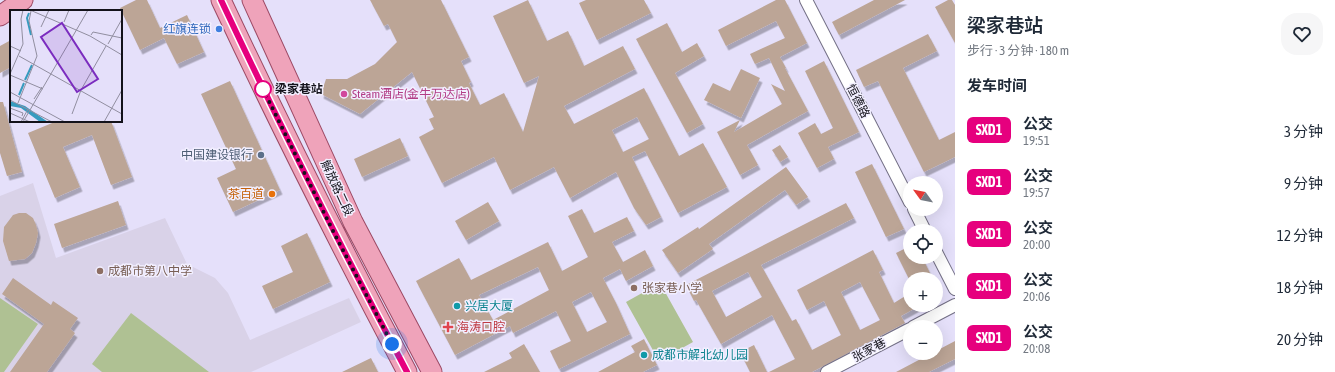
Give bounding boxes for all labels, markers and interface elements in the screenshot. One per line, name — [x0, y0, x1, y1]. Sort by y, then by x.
inset map — [10, 10, 122, 122]
button: heart — [1281, 13, 1323, 55]
text: 梁家巷站 — [967, 14, 1043, 36]
place label: 红旗连锁 — [163, 22, 211, 36]
marker: 红旗连锁 — [214, 24, 224, 34]
text: 步行 · 3 分钟 · 180 m — [967, 43, 1069, 58]
text: 发车时间 — [967, 77, 1027, 94]
marker: 梁家巷站 — [254, 80, 272, 98]
place label: 梁家巷站 — [275, 82, 323, 96]
street label: 恒德路 — [844, 82, 872, 120]
place label: Steam酒店(金牛万达店) — [352, 87, 470, 101]
marker: Steam酒店(金牛万达店) — [339, 89, 349, 99]
text: 公交 — [1023, 115, 1053, 132]
text: SXD1 — [976, 122, 1002, 138]
text: 3 分钟 — [1284, 123, 1323, 140]
text: 19:51 — [1023, 133, 1050, 148]
place label: 中国建设银行 — [181, 148, 253, 162]
marker: 中国建设银行 — [256, 150, 266, 160]
street label: 解放路二段 — [318, 158, 356, 218]
text: 公交 — [1023, 167, 1053, 184]
text: SXD1 — [976, 174, 1002, 190]
text: 9 分钟 — [1284, 175, 1323, 192]
north arrow — [903, 176, 943, 216]
map controls — [903, 176, 943, 360]
text: 19:57 — [1023, 185, 1050, 200]
place label: 茶百道 — [228, 187, 264, 201]
marker: 茶百道 — [267, 189, 277, 199]
text: 公交 — [1023, 219, 1053, 236]
button: locate — [903, 224, 943, 264]
text: SXD1 — [976, 226, 1002, 242]
text: 12 分钟 — [1277, 227, 1323, 244]
text: 20:00 — [1023, 237, 1050, 252]
place label: 成都市第八中学 — [108, 264, 192, 278]
marker: 成都市第八中学 — [95, 266, 105, 276]
text: 公交 — [1023, 271, 1053, 288]
button: + — [903, 272, 943, 312]
text: SXD1 — [976, 278, 1002, 294]
text: 18 分钟 — [1277, 279, 1323, 296]
place label: 张家巷小学 — [642, 281, 702, 295]
marker: 张家巷小学 — [629, 283, 639, 293]
text: 20:06 — [1023, 289, 1050, 304]
place label: 兴居大厦 — [465, 299, 513, 313]
marker: 兴居大厦 — [452, 301, 462, 311]
place label: 海涛口腔 — [457, 320, 505, 334]
button: − — [903, 320, 943, 360]
marker: 海涛口腔 — [442, 321, 454, 333]
text: 公交 — [1023, 323, 1053, 340]
text: SXD1 — [976, 330, 1002, 346]
text: 20 分钟 — [1277, 331, 1323, 348]
your location — [382, 334, 402, 354]
street label: 张家巷 — [850, 335, 888, 365]
text: 20:08 — [1023, 341, 1050, 356]
place label: 成都市解北幼儿园 — [652, 348, 748, 362]
marker: 成都市解北幼儿园 — [639, 350, 649, 360]

